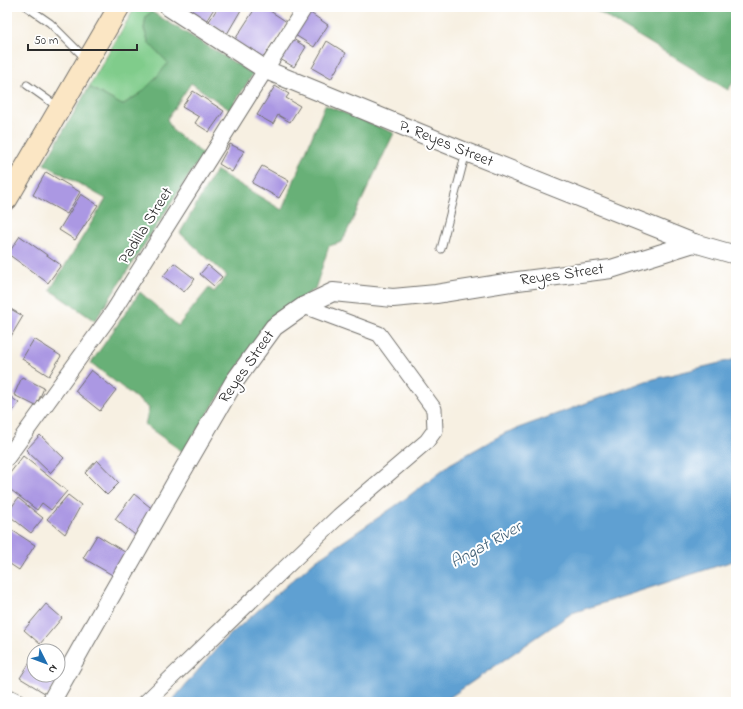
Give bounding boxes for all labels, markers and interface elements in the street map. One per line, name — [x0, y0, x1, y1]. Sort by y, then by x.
scale bar — [28, 26, 137, 52]
text: 50 m — [34, 32, 58, 50]
street label: P. Reyes Street — [395, 114, 497, 174]
street label: Padilla Street — [113, 182, 180, 269]
street label: Reyes Street — [518, 257, 606, 293]
street label: Reyes Street — [213, 325, 281, 409]
water label: Angat River — [446, 514, 529, 576]
north arrow — [26, 643, 66, 683]
text: N — [44, 661, 61, 677]

